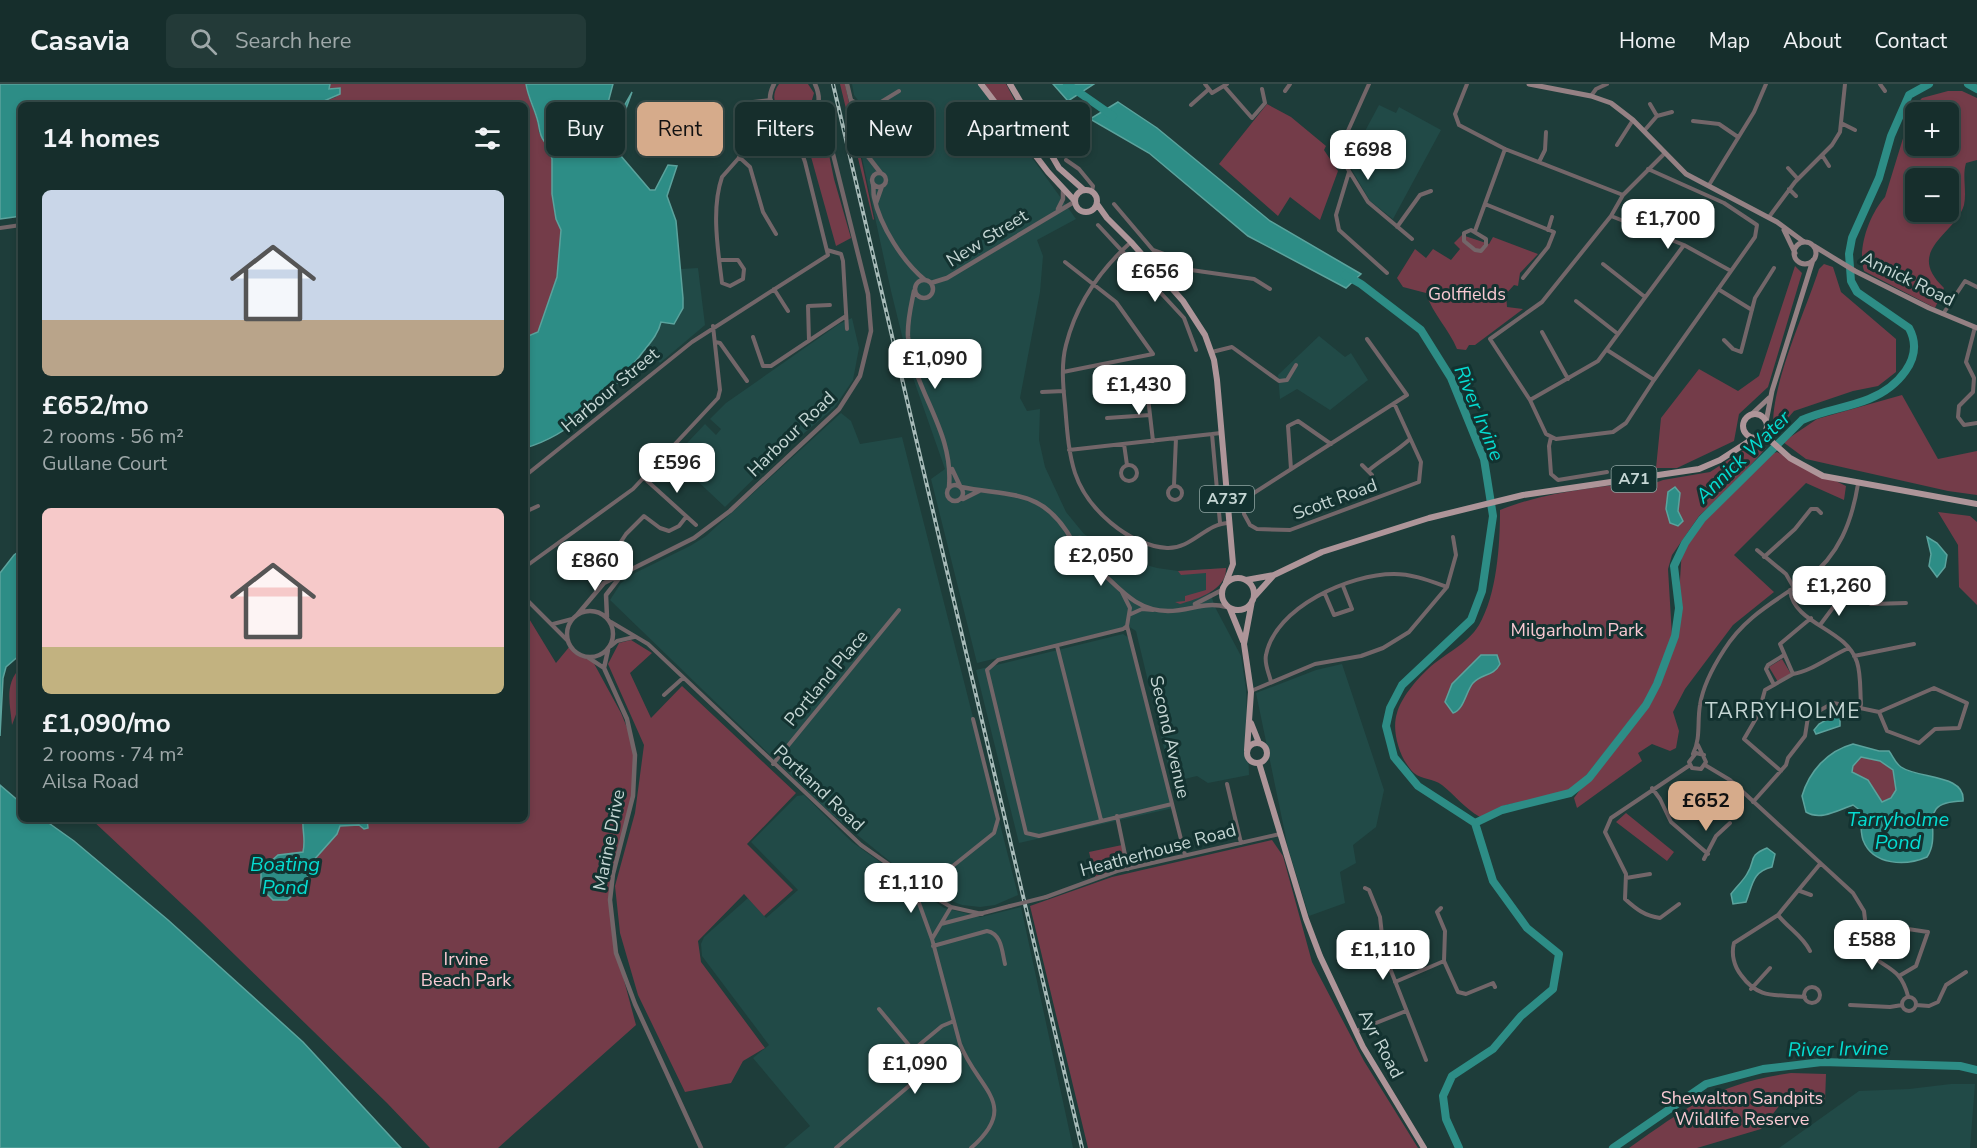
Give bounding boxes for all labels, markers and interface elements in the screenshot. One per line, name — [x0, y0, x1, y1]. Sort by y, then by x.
search box — [166, 14, 586, 68]
text: Casavia — [30, 22, 130, 60]
icon: search — [187, 25, 220, 58]
text: Search here — [235, 26, 352, 56]
text: Home — [1619, 27, 1676, 55]
text: Map — [1709, 27, 1750, 55]
text: About — [1783, 27, 1841, 55]
text: Contact — [1874, 27, 1947, 55]
chip: Buy — [546, 102, 625, 156]
chip: Rent — [637, 102, 723, 156]
chip: Filters — [735, 102, 835, 156]
chip: New — [847, 102, 934, 156]
chip: Apartment — [946, 102, 1090, 156]
map controls — [1905, 102, 1959, 222]
button: + — [1905, 102, 1959, 156]
text: 14 homes — [42, 121, 160, 156]
icon: filters — [471, 122, 504, 155]
pin: £698 — [1332, 130, 1404, 181]
text: £698 — [1344, 136, 1392, 163]
button: − — [1905, 168, 1959, 222]
pin: £1,700 — [1619, 199, 1717, 250]
street label: New Street — [942, 203, 1033, 272]
text: £1,700 — [1636, 205, 1700, 232]
icon: home — [219, 229, 327, 337]
street label: Annick Road — [1857, 246, 1959, 312]
pin: £656 — [1119, 252, 1191, 303]
text: £656 — [1131, 258, 1179, 285]
park label: Golffields — [1428, 282, 1506, 306]
pin: £1,090 — [886, 339, 984, 390]
street label: Harbour Street — [556, 342, 664, 438]
text: £1,090 — [903, 345, 967, 372]
water label: River Irvine — [1448, 361, 1511, 465]
pin: £1,430 — [1090, 365, 1188, 416]
text: £1,430 — [1107, 371, 1171, 398]
street label: Harbour Road — [742, 386, 840, 482]
text: £652/mo — [42, 388, 149, 423]
water label: Annick Water — [1689, 404, 1797, 510]
text: 2 rooms · 56 m² — [42, 423, 184, 450]
pin: £596 — [641, 443, 713, 494]
text: £596 — [653, 449, 701, 476]
text: Gullane Court — [42, 450, 167, 477]
road number: A71 — [1612, 466, 1656, 492]
street label: Scott Road — [1290, 473, 1380, 525]
road number: A737 — [1200, 486, 1254, 512]
pin: £2,050 — [1052, 536, 1150, 587]
pin: £860 — [559, 541, 631, 592]
text: £2,050 — [1069, 542, 1133, 569]
icon: home — [219, 547, 327, 655]
text: £860 — [571, 547, 619, 574]
pin: £1,260 — [1790, 566, 1888, 617]
text: £1,260 — [1807, 572, 1871, 599]
park label: Milgarholm Park — [1511, 618, 1644, 642]
street label: Portland Place — [779, 625, 873, 731]
street label: Second Avenue — [1144, 673, 1196, 801]
district label: TARRYHOLME — [1705, 697, 1861, 725]
text: £1,090/mo — [42, 706, 171, 741]
street label: Portland Road — [768, 740, 870, 836]
text: 2 rooms · 74 m² — [42, 741, 184, 768]
text: Ailsa Road — [42, 768, 139, 795]
pin: £652 — [1670, 781, 1742, 832]
street label: Marine Drive — [587, 787, 631, 893]
text: £652 — [1682, 787, 1730, 814]
water label: Tarryholme Pond — [1847, 806, 1950, 856]
street label: Heatherhouse Road — [1077, 818, 1239, 882]
water label: Boating Pond — [250, 851, 320, 901]
pin: £1,110 — [862, 863, 960, 914]
text: £1,110 — [879, 869, 943, 896]
pin: £588 — [1836, 920, 1908, 971]
text: £588 — [1848, 926, 1896, 953]
pin: £1,110 — [1334, 930, 1432, 981]
text: £1,110 — [1351, 936, 1415, 963]
park label: Irvine Beach Park — [421, 947, 512, 992]
street label: Ayr Road — [1353, 1005, 1409, 1083]
water label: River Irvine — [1787, 1035, 1889, 1063]
pin: £1,090 — [866, 1044, 964, 1095]
text: £1,090 — [883, 1050, 947, 1077]
park label: Shewalton Sandpits Wildlife Reserve — [1661, 1086, 1823, 1131]

